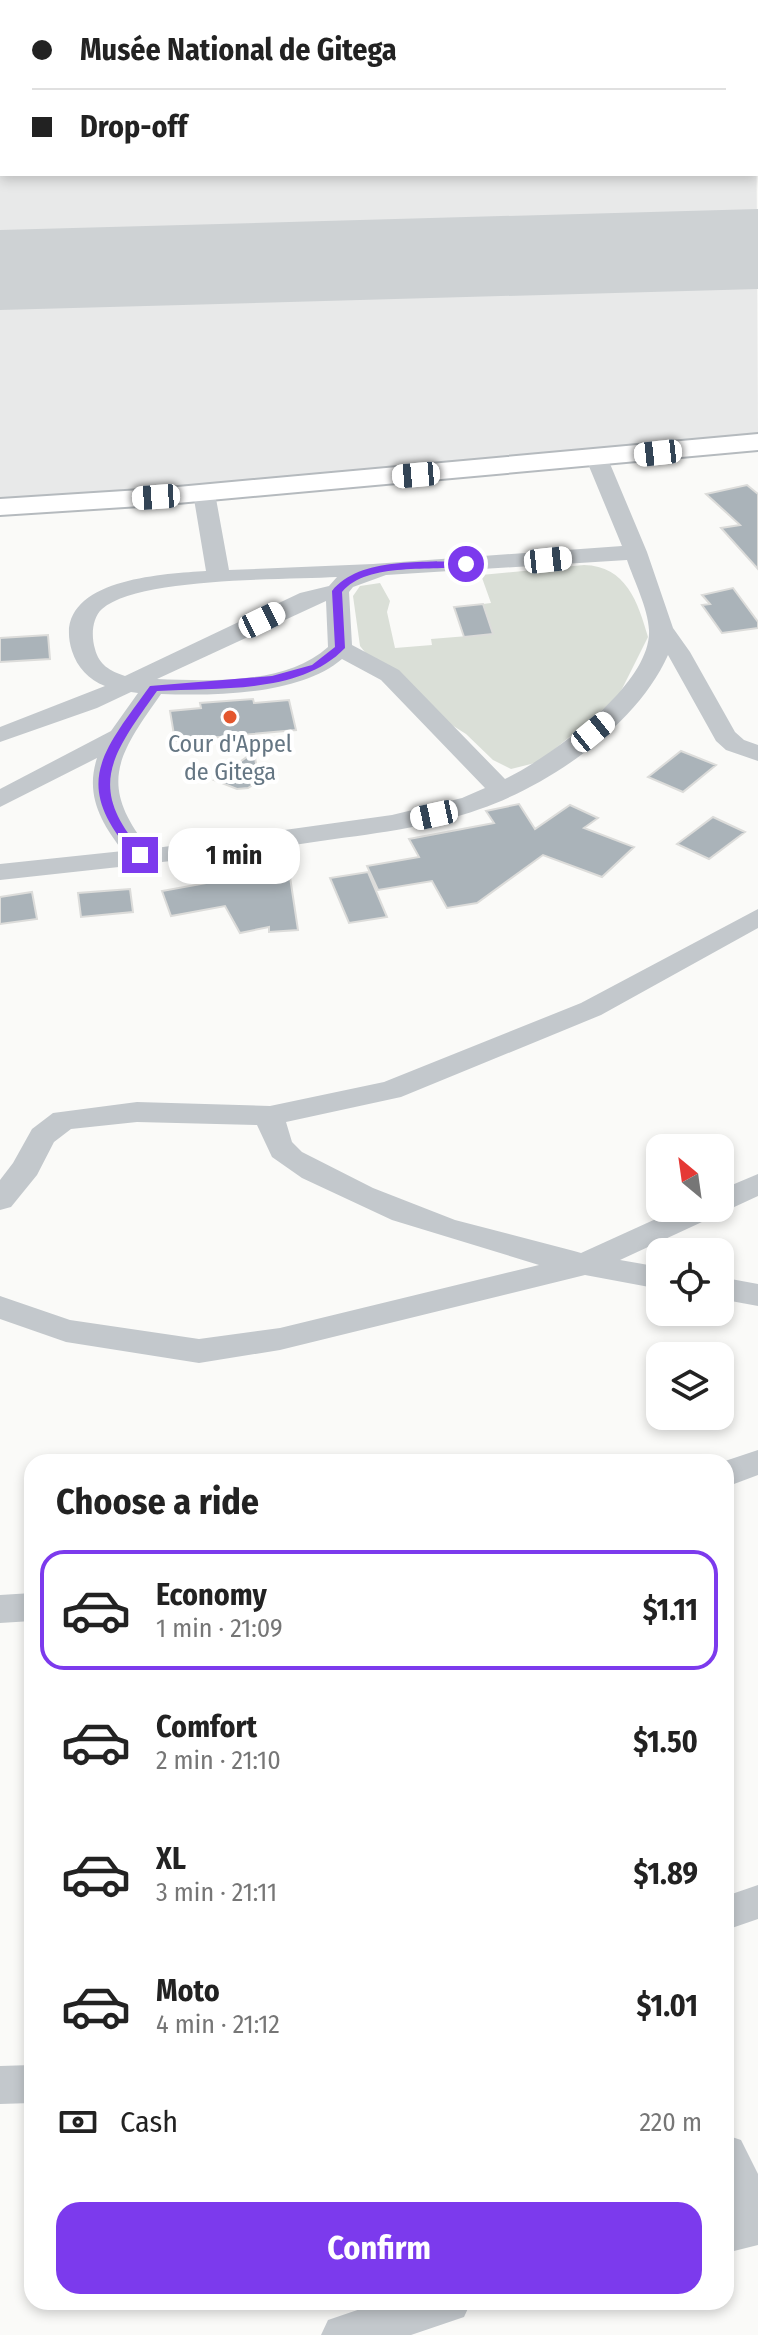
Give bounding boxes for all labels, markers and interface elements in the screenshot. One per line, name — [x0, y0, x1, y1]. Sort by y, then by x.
text: Musée National de Gitega — [80, 32, 397, 68]
text: Drop-off — [80, 109, 187, 145]
car — [633, 439, 683, 467]
car — [391, 461, 441, 489]
car — [131, 483, 181, 511]
route start — [448, 546, 484, 582]
car — [523, 546, 573, 574]
car — [235, 599, 289, 641]
marker: Cour d'Appel de Gitega — [221, 708, 239, 726]
car — [567, 708, 619, 756]
place label: Cour d'Appel de Gitega — [168, 730, 292, 786]
car — [408, 798, 460, 832]
callout: 1 min — [168, 827, 300, 883]
route end — [122, 837, 158, 873]
text: 1 min — [206, 840, 262, 871]
north arrow — [646, 1134, 734, 1222]
map controls — [646, 1134, 734, 1430]
button: locate — [646, 1238, 734, 1326]
button: layers — [646, 1342, 734, 1430]
text: Choose a ride — [56, 1480, 259, 1524]
icon: car — [60, 1574, 132, 1646]
text: Economy — [156, 1577, 267, 1613]
text: $1.11 — [643, 1592, 698, 1628]
text: 1 min · 21:09 — [156, 1613, 283, 1644]
icon: car — [60, 1706, 132, 1778]
text: Comfort — [156, 1709, 257, 1745]
text: $1.50 — [633, 1724, 698, 1760]
text: 2 min · 21:10 — [156, 1745, 281, 1776]
icon: car — [60, 1838, 132, 1910]
text: XL — [156, 1841, 186, 1877]
text: $1.89 — [634, 1856, 698, 1892]
text: 3 min · 21:11 — [156, 1877, 277, 1908]
icon: car — [60, 1970, 132, 2042]
text: Moto — [156, 1973, 220, 2009]
text: $1.01 — [637, 1988, 698, 2024]
text: 4 min · 21:12 — [156, 2009, 280, 2040]
icon: cash — [56, 2100, 100, 2144]
text: Cash — [120, 2104, 178, 2140]
text: 220 m — [639, 2107, 702, 2138]
button: Confirm — [56, 2202, 702, 2294]

